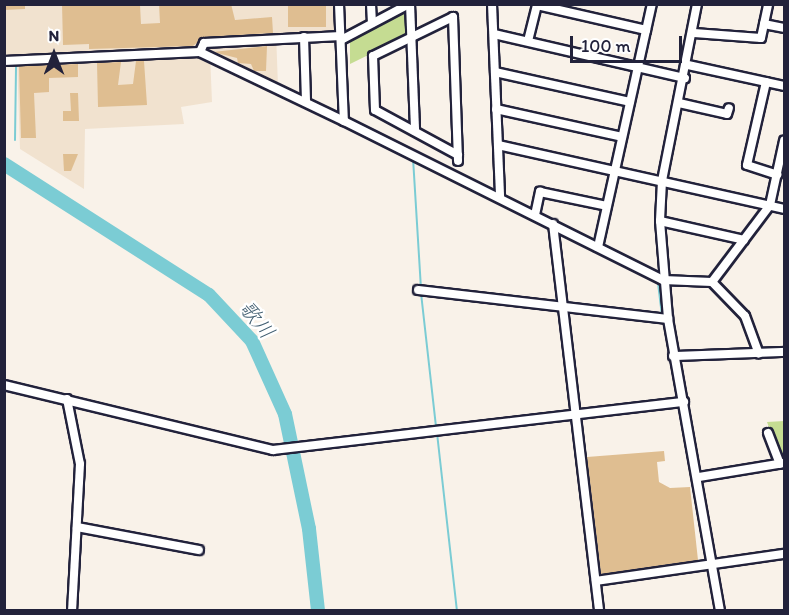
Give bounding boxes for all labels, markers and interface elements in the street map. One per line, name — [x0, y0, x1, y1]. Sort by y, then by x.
north arrow — [24, 24, 84, 84]
scale bar — [573, 24, 686, 62]
text: N — [49, 26, 59, 45]
text: 100 m — [581, 35, 631, 57]
water label: 歌川 — [234, 296, 280, 344]

